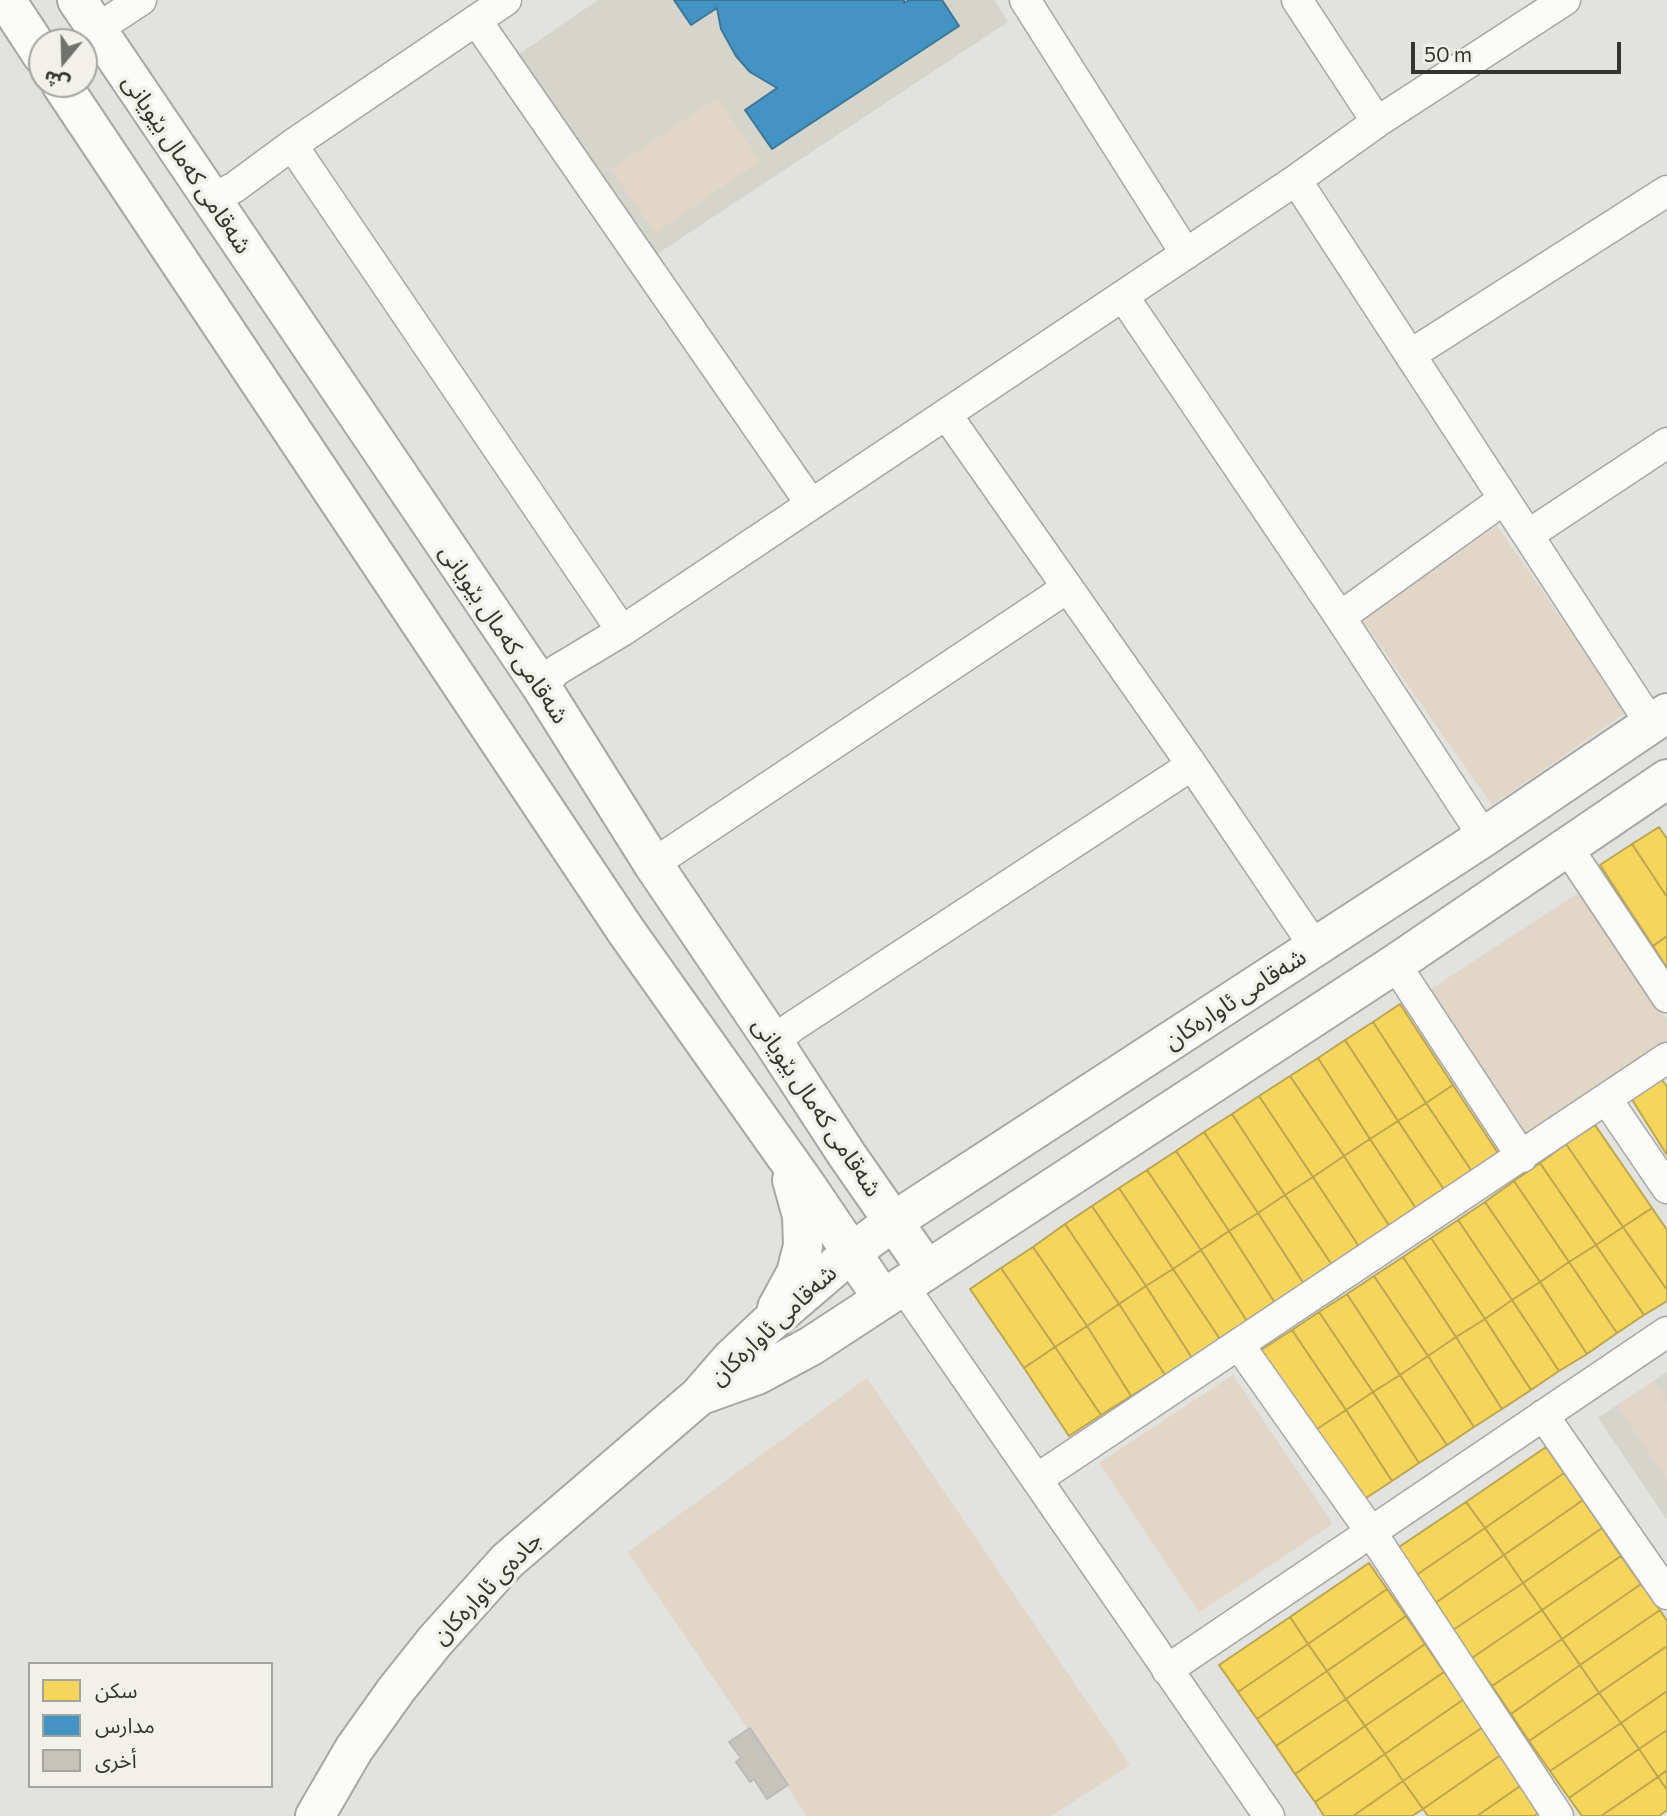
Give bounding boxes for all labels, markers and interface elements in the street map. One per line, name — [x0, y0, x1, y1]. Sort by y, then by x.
north arrow — [28, 28, 98, 98]
scale bar — [1415, 28, 1625, 72]
text: 50 m — [1424, 41, 1472, 66]
text: ش — [41, 66, 73, 97]
street label: شەقامی کەمال بێویانی — [116, 69, 258, 259]
street label: شەقامی کەمال بێویانی — [433, 539, 575, 729]
street label: شەقامی ئاوارەکان — [1158, 942, 1312, 1056]
street label: شەقامی کەمال بێویانی — [746, 1012, 888, 1202]
street label: شەقامی ئاوارەکان — [703, 1259, 843, 1391]
street label: جادەی ئاوارەکان — [426, 1526, 548, 1650]
legend — [28, 1662, 273, 1788]
text: سكن — [95, 1677, 137, 1702]
text: مدارس — [95, 1712, 155, 1737]
text: أخرى — [95, 1747, 137, 1772]

